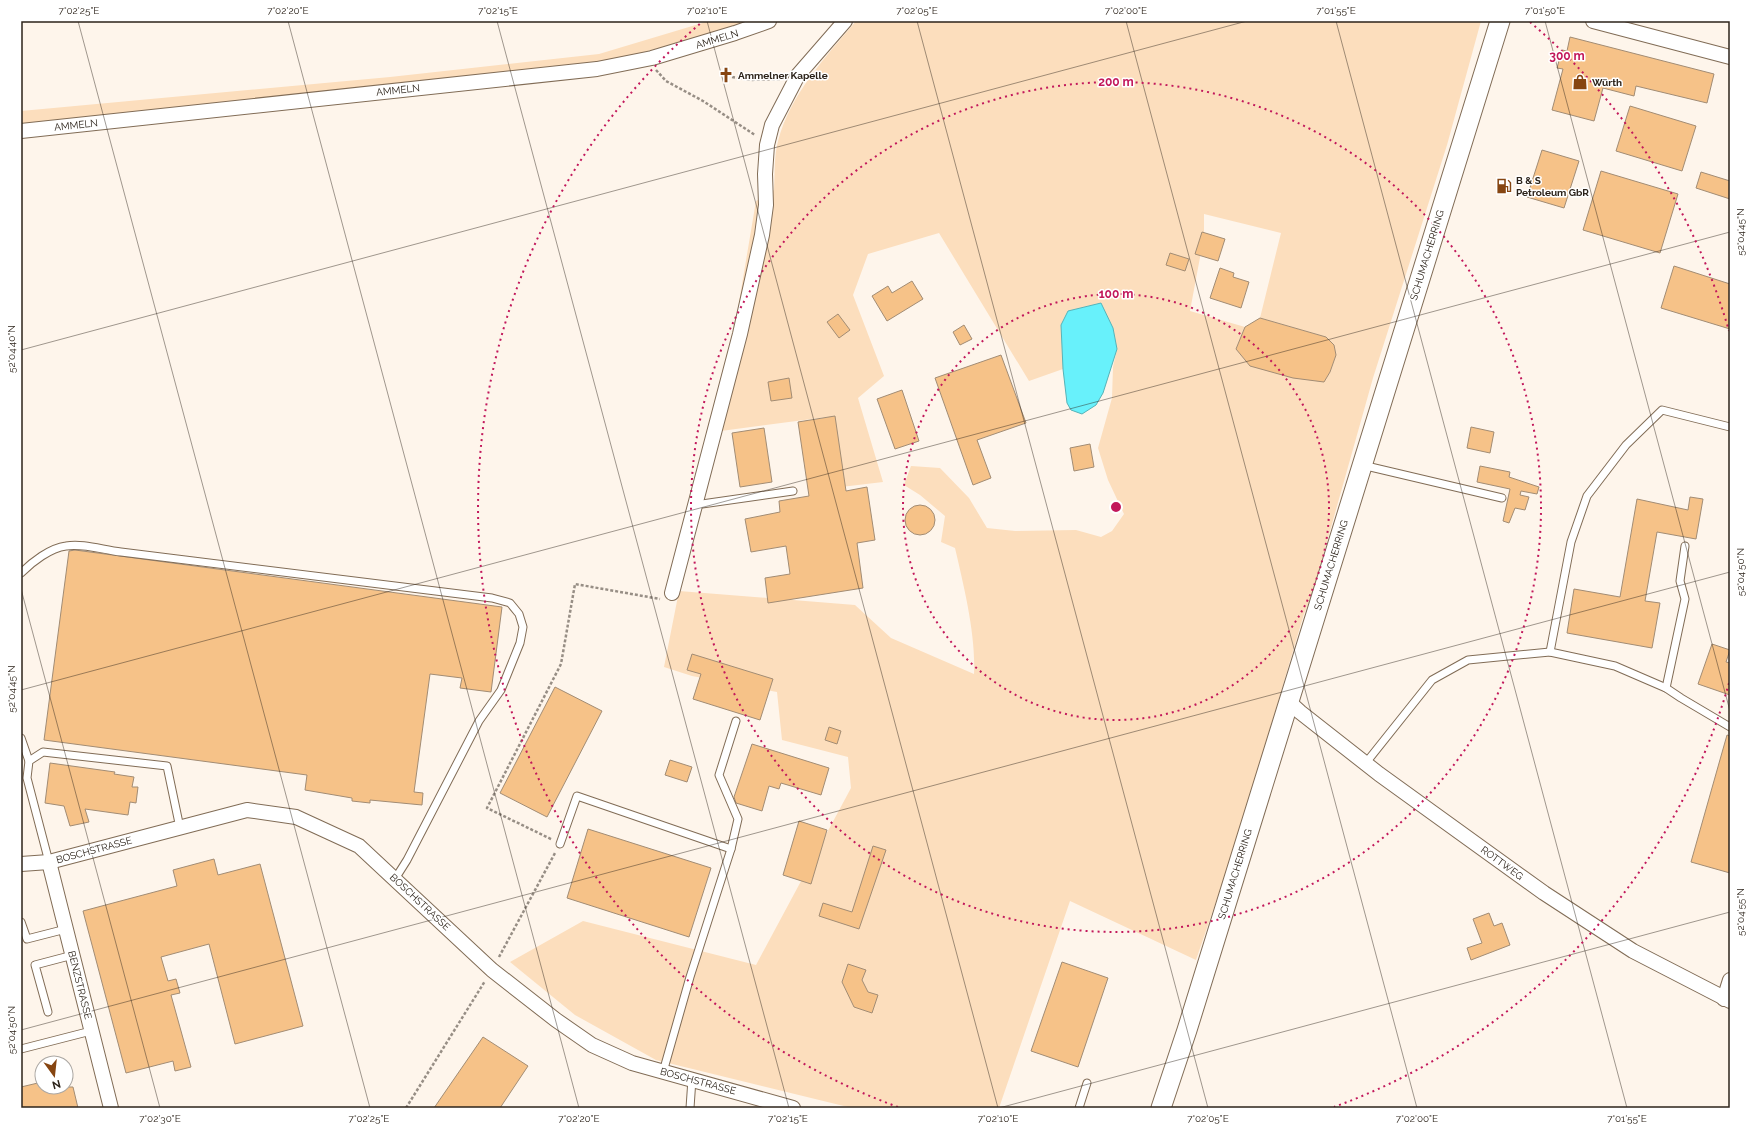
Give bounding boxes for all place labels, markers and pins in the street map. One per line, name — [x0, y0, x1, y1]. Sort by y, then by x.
church icon: Ammelner Kapelle — [717, 66, 735, 84]
place label: Ammelner Kapelle — [738, 70, 828, 81]
shop icon: Würth — [1571, 73, 1589, 91]
place label: Würth — [1592, 77, 1622, 88]
place label: B & S Petroleum GbR — [1516, 175, 1589, 198]
fuel station icon: B & S Petroleum GbR — [1495, 177, 1513, 195]
centre of rings — [1109, 500, 1123, 514]

